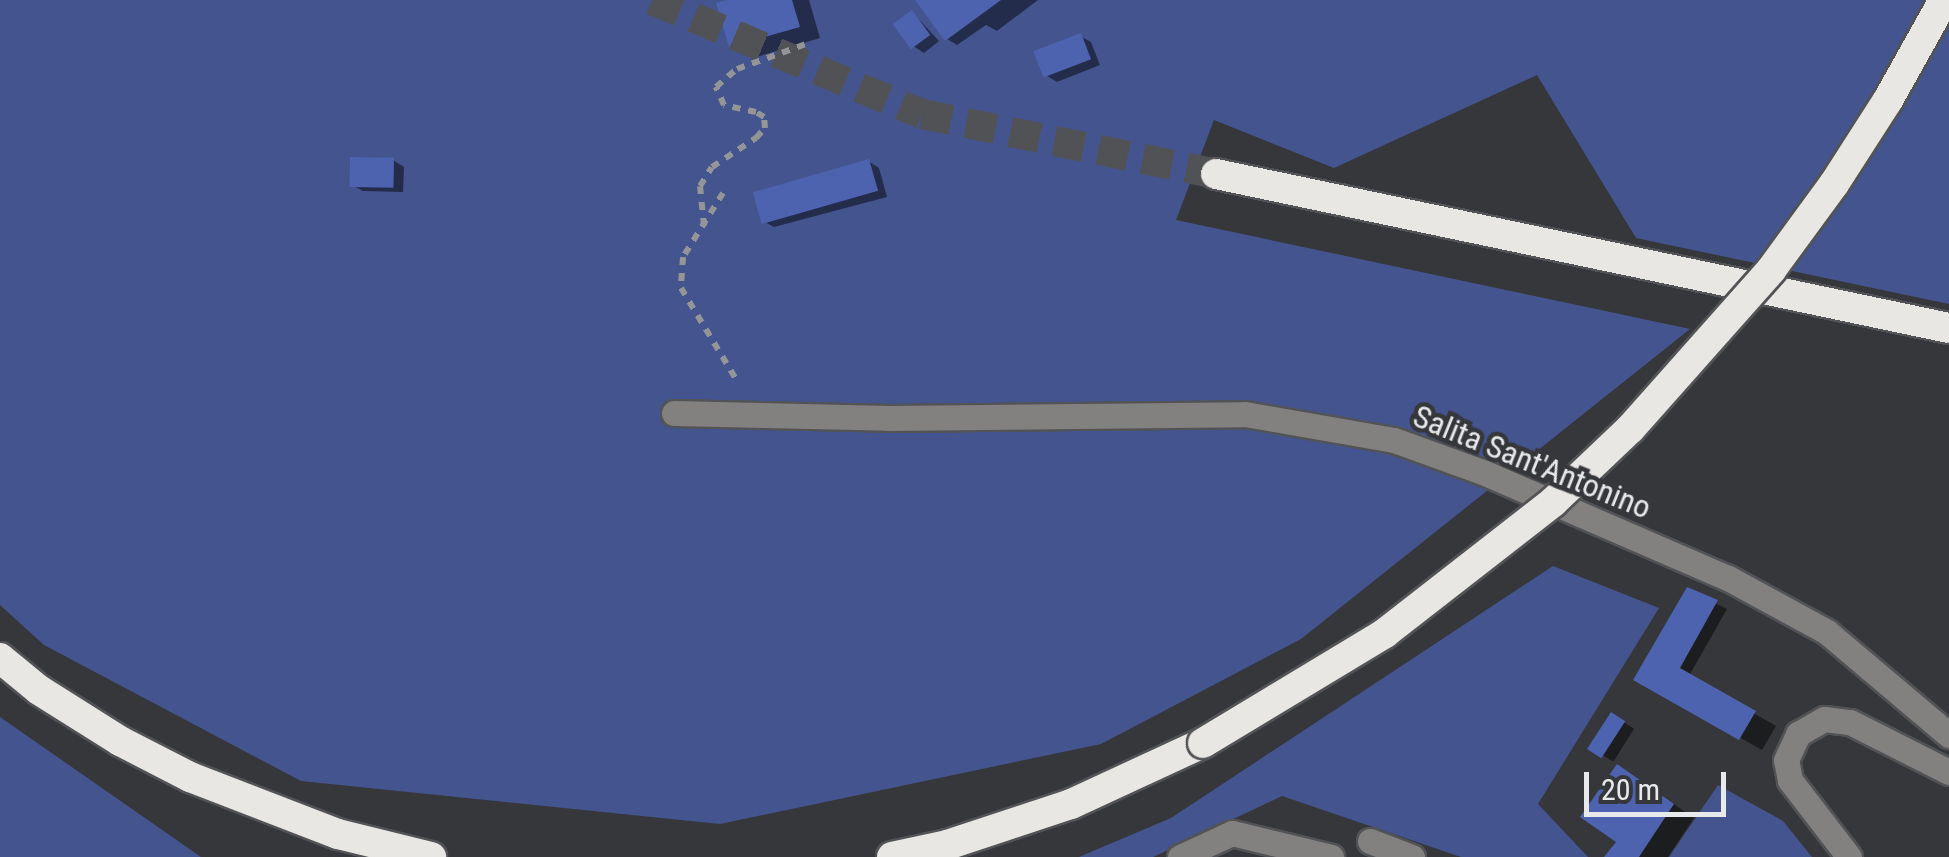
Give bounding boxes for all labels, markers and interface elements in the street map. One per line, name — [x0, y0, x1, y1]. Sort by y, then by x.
street label: Salita Sant'Antonino — [1408, 397, 1656, 527]
scale bar — [1589, 752, 1732, 814]
text: 20 m — [1601, 772, 1660, 807]

